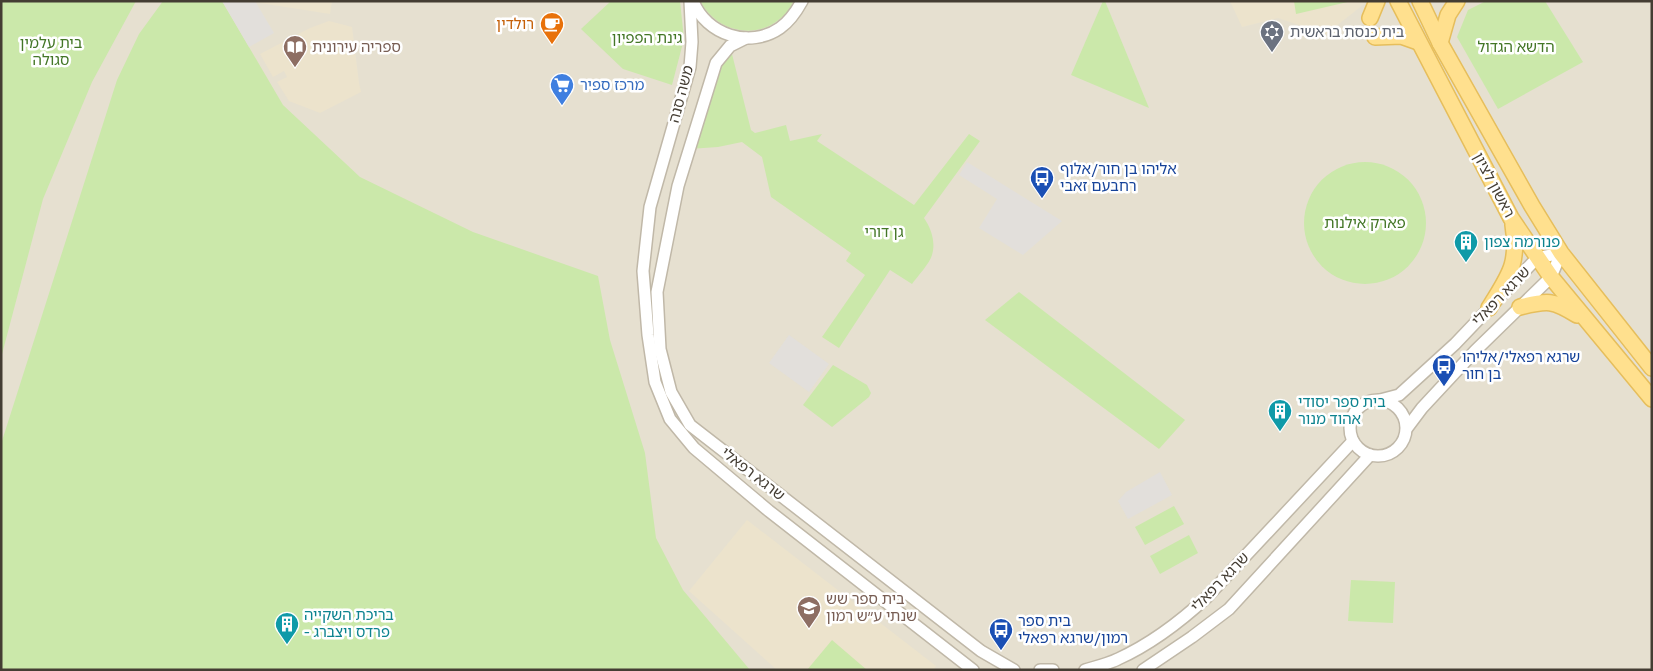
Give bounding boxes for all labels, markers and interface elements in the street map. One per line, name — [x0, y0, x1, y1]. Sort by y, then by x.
cafe icon: רולדין — [539, 11, 565, 45]
place label: רולדין — [496, 14, 534, 32]
synagogue icon: בית כנסת בראשית — [1259, 19, 1285, 53]
place label: בית כנסת בראשית — [1290, 22, 1405, 40]
park label: גינת הפפיון — [612, 28, 683, 46]
park label: בית עלמין סגולה — [20, 33, 83, 68]
library icon: ספריה עירונית — [282, 34, 308, 68]
place label: ספריה עירונית — [312, 37, 401, 55]
park label: הדשא הגדול — [1477, 37, 1555, 55]
street label: משה סנה — [664, 63, 696, 124]
supermarket icon: מרכז ספיר — [549, 72, 575, 106]
place label: מרכז ספיר — [580, 75, 644, 93]
street label: ראשון לציון — [1470, 149, 1519, 220]
place label: אליהו בן חור/אלוף רחבעם זאבי — [1060, 159, 1177, 194]
bus stop icon: אליהו בן חור/אלוף רחבעם זאבי — [1029, 165, 1055, 199]
park label: פארק אילנות — [1324, 213, 1406, 231]
park label: גן דורי — [864, 222, 904, 240]
building icon: פנורמה צפון — [1453, 229, 1479, 263]
place label: פנורמה צפון — [1484, 232, 1560, 250]
street label: שרגא רפאלי — [1467, 262, 1533, 329]
place label: שרגא רפאלי/אליהו בן חור — [1462, 347, 1580, 382]
bus stop icon: שרגא רפאלי/אליהו בן חור — [1431, 353, 1457, 387]
place label: בית ספר יסודי אהוד מנור — [1298, 392, 1386, 427]
building icon: בית ספר יסודי אהוד מנור — [1267, 398, 1293, 432]
street label: שרגא רפאלי — [718, 443, 789, 504]
street label: שרגא רפאלי — [1186, 548, 1252, 615]
place label: בית ספר שש שנתי ע״ש רמון — [826, 589, 917, 624]
school or university icon: בית ספר שש שנתי ע״ש רמון — [796, 595, 822, 629]
place label: בריכת השקייה - פרדס ויצברג — [304, 605, 394, 640]
building icon: בריכת השקייה - פרדס ויצברג — [274, 611, 300, 645]
place label: בית ספר רמון/שרגא רפאלי — [1018, 611, 1128, 646]
bus stop icon: בית ספר רמון/שרגא רפאלי — [988, 617, 1014, 651]

